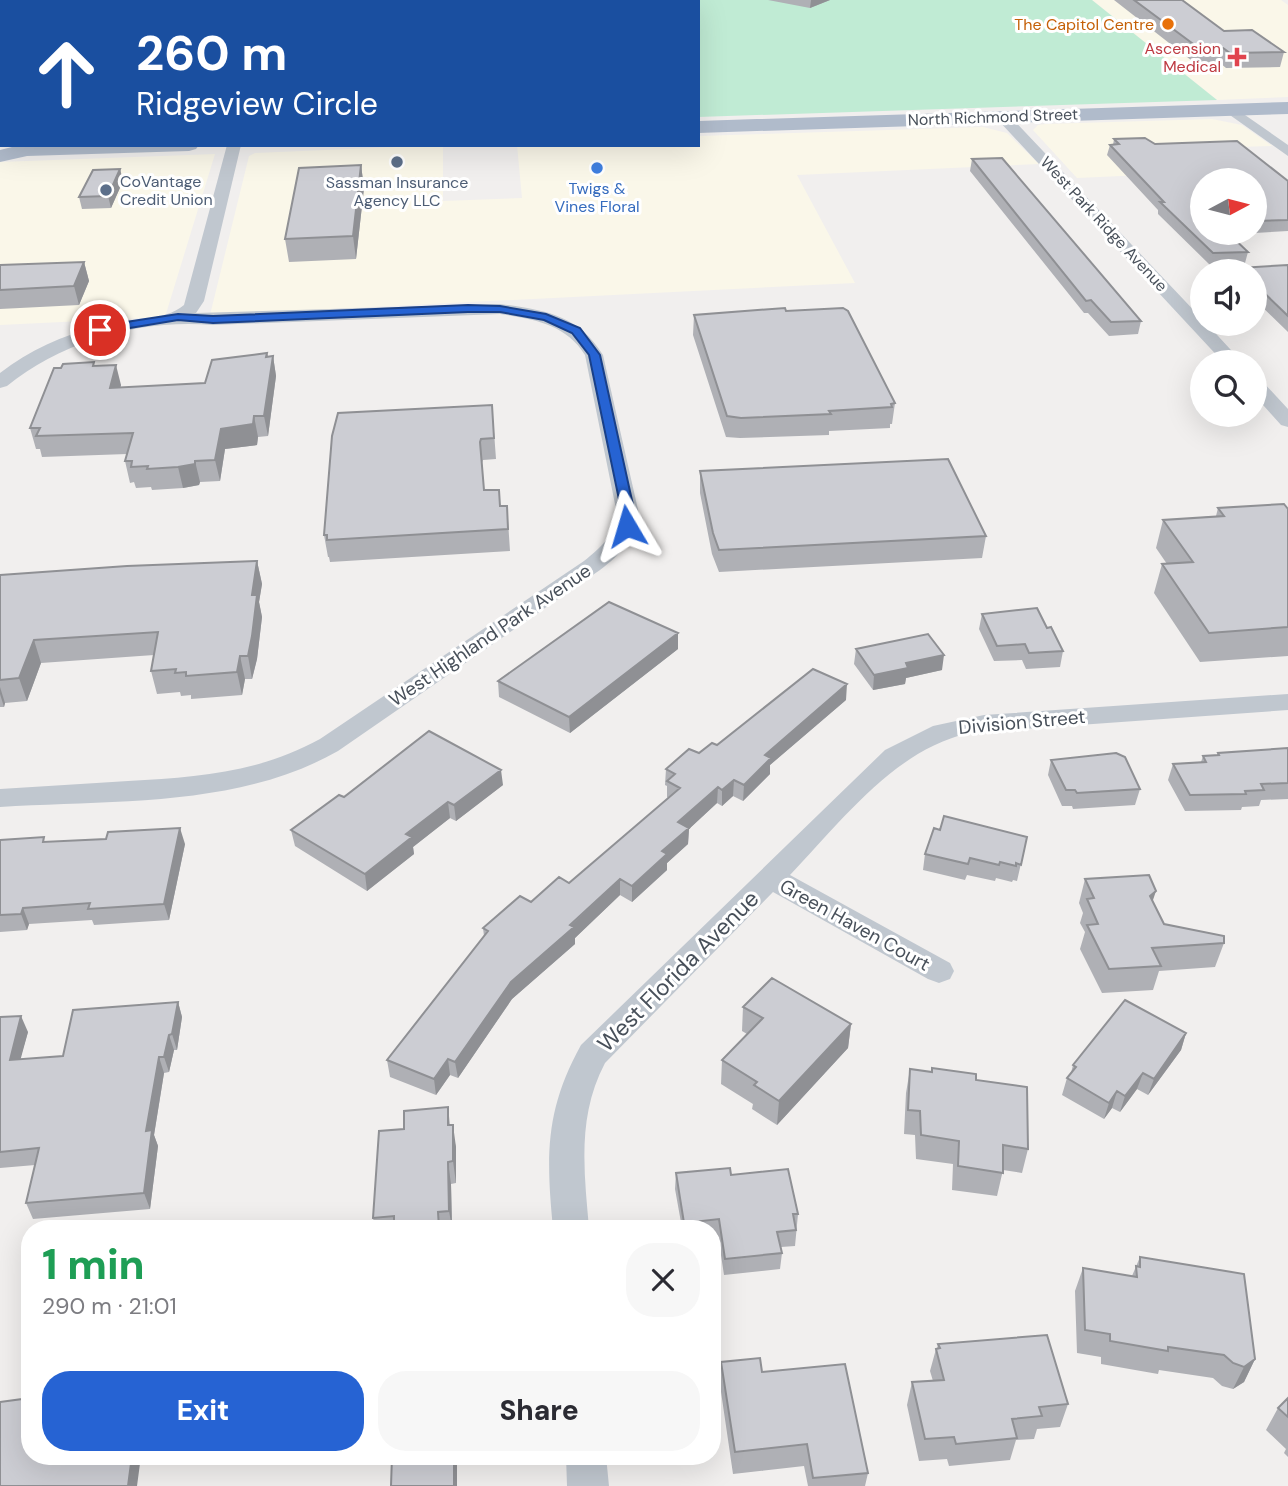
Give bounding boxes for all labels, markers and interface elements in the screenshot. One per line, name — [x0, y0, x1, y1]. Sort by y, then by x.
place label: The Capitol Centre — [1014, 14, 1154, 35]
marker: The Capitol Centre — [1160, 16, 1176, 32]
text: 260 m — [136, 21, 287, 85]
icon: ahead — [21, 28, 112, 119]
place label: Ascension Medical — [1144, 38, 1221, 77]
marker: Ascension Medical — [1227, 47, 1247, 67]
text: Ridgeview Circle — [136, 83, 378, 125]
street label: North Richmond Street — [907, 104, 1079, 130]
street label: West Park Ridge Avenue — [1036, 152, 1172, 296]
marker: Sassman Insurance Agency LLC — [389, 154, 405, 170]
marker: Twigs & Vines Floral — [589, 160, 605, 176]
north arrow — [1190, 168, 1267, 245]
map controls — [1190, 168, 1267, 427]
place label: CoVantage Credit Union — [120, 171, 213, 210]
place label: Sassman Insurance Agency LLC — [326, 172, 468, 211]
place label: Twigs & Vines Floral — [555, 178, 639, 217]
marker: CoVantage Credit Union — [98, 182, 114, 198]
button: sound — [1190, 259, 1267, 336]
pin — [70, 300, 130, 360]
icon: arrive — [81, 311, 119, 349]
button: search — [1190, 350, 1267, 427]
position arrow — [590, 489, 664, 563]
street label: West Highland Park Avenue — [384, 558, 596, 712]
street label: Division Street — [957, 704, 1087, 740]
street label: Green Haven Court — [775, 873, 935, 977]
street label: West Florida Avenue — [591, 884, 765, 1058]
text: 1 min — [42, 1237, 145, 1292]
button: close — [626, 1243, 700, 1317]
text: 290 m · 21:01 — [42, 1291, 177, 1321]
button: Exit — [42, 1371, 364, 1451]
button: Share — [378, 1371, 700, 1451]

